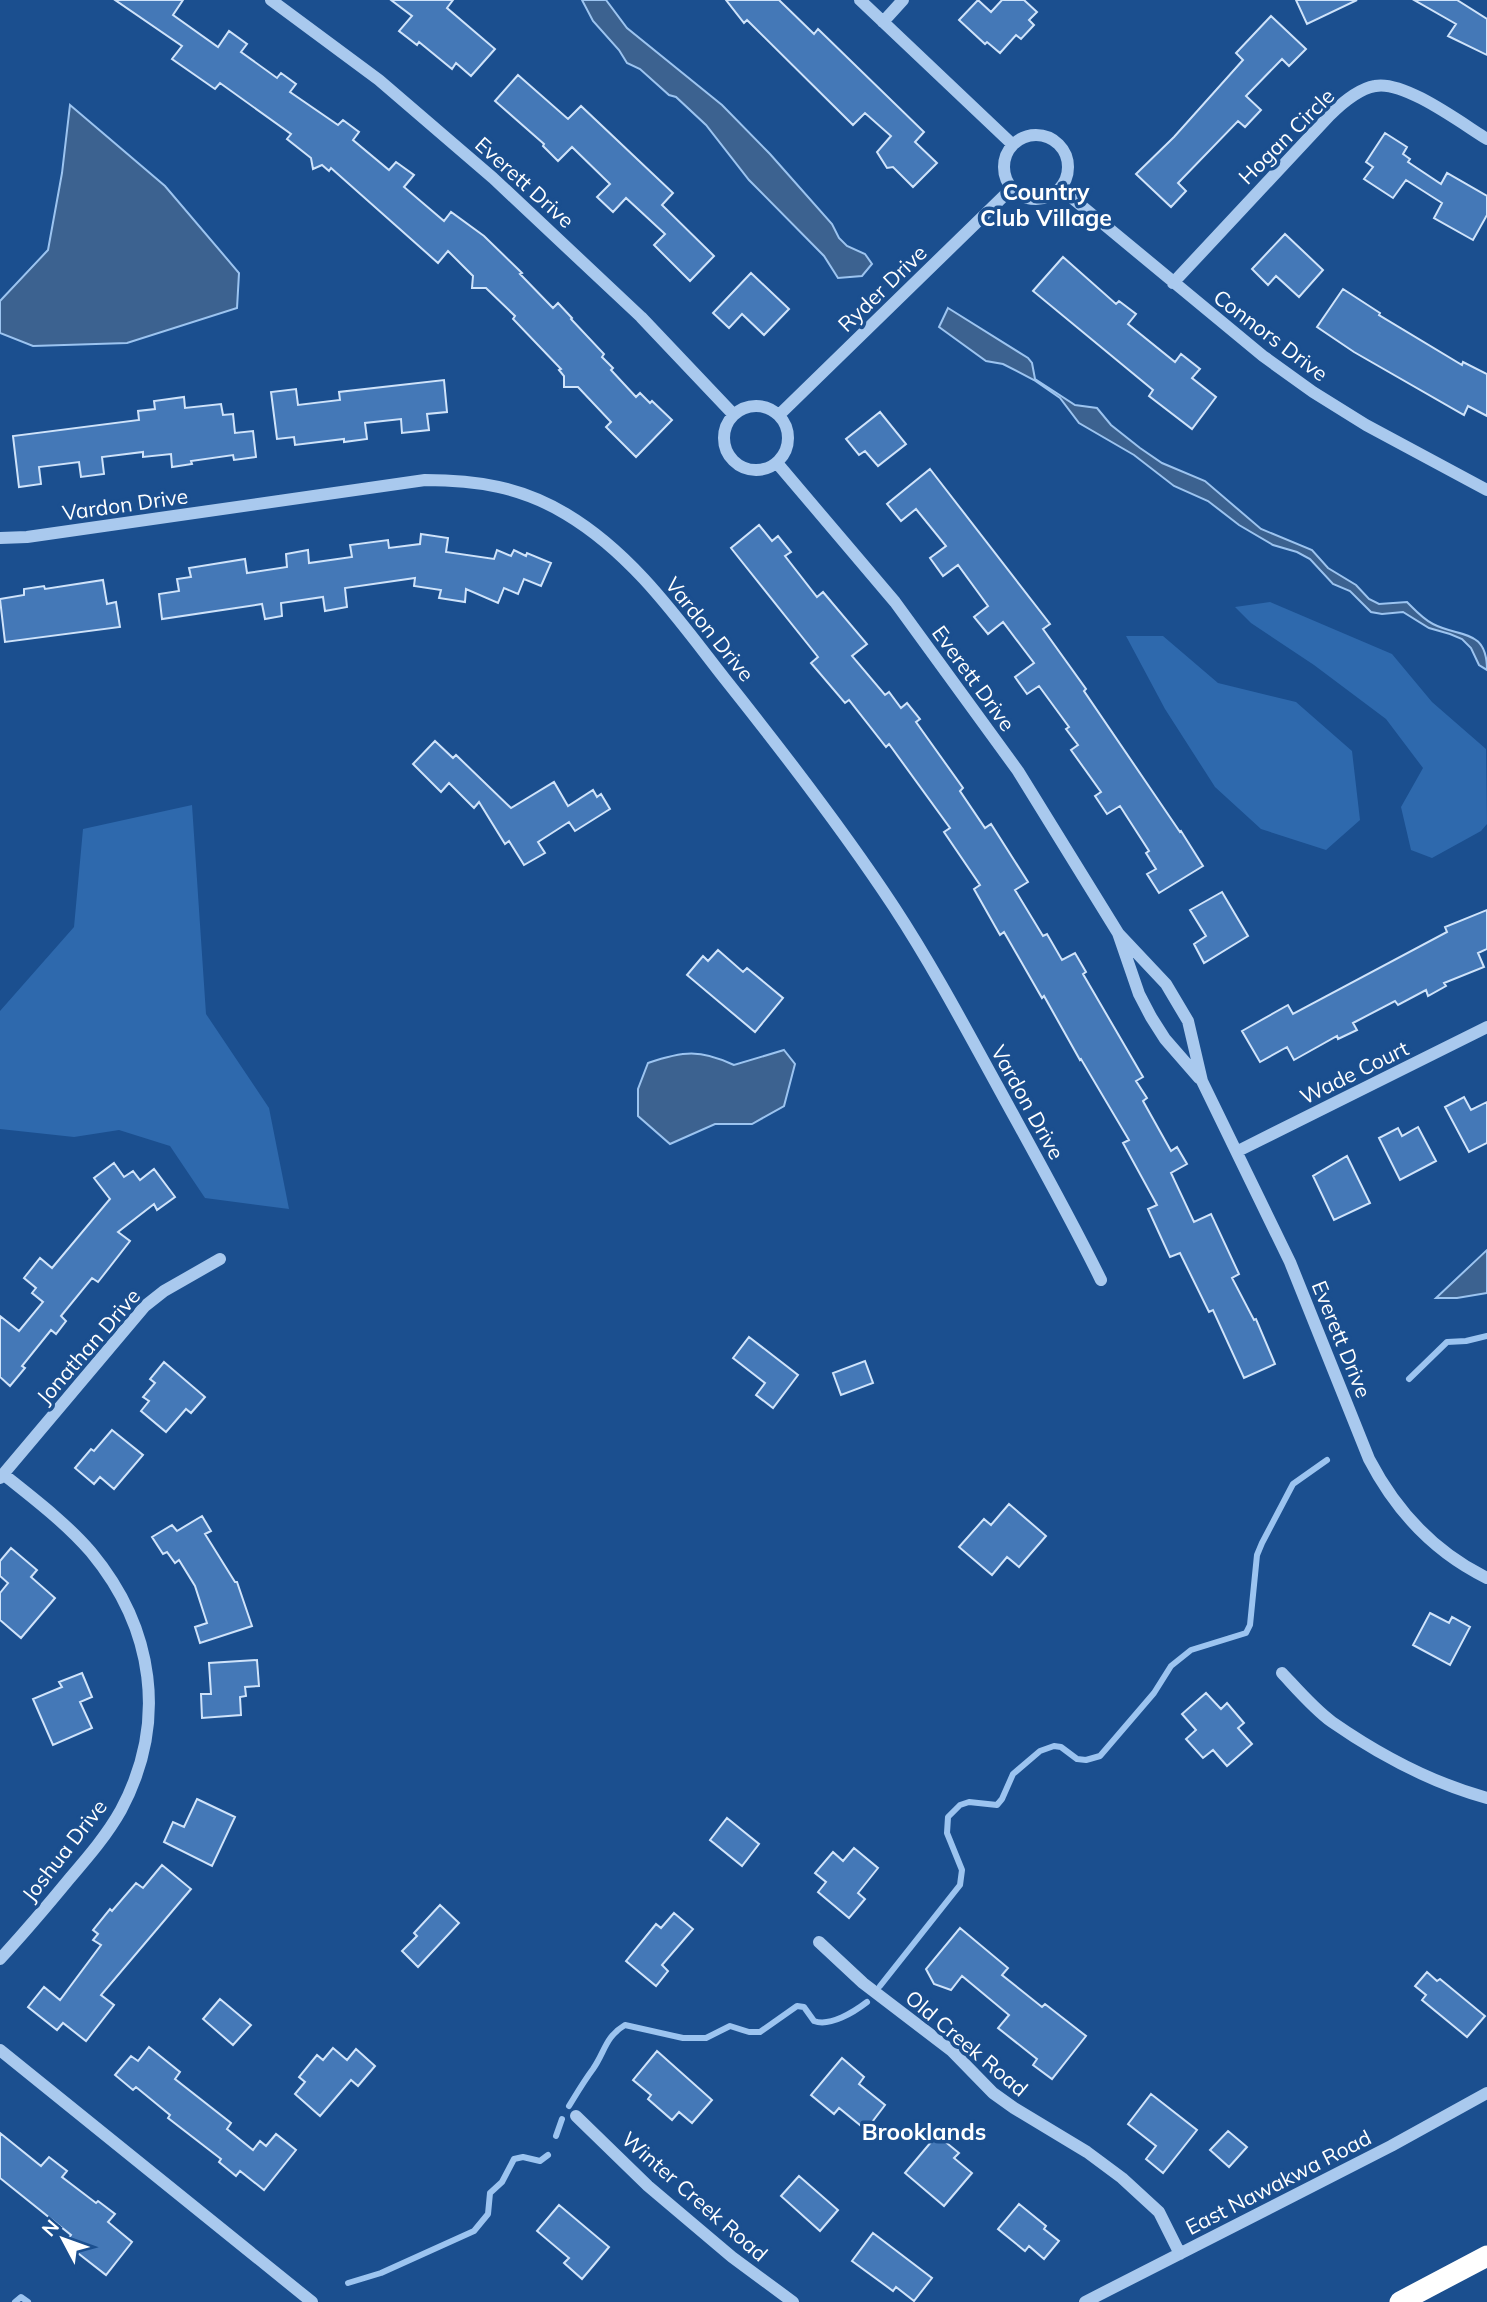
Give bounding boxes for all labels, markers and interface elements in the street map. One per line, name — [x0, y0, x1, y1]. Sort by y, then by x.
street label: Hogan Circle — [1233, 83, 1339, 189]
street label: Everett Drive — [470, 131, 580, 233]
district label: Country Club Village — [980, 177, 1112, 232]
street label: Ryder Drive — [832, 239, 932, 337]
street label: Connors Drive — [1209, 284, 1333, 386]
street label: Vardon Drive — [60, 482, 190, 526]
street label: Vardon Drive — [660, 572, 760, 686]
street label: Everett Drive — [927, 620, 1021, 736]
street label: Wade Court — [1295, 1035, 1413, 1109]
street label: Vardon Drive — [986, 1040, 1070, 1164]
street label: Everett Drive — [1307, 1277, 1377, 1401]
street label: Jonathan Drive — [31, 1283, 145, 1409]
street label: Joshua Drive — [16, 1794, 112, 1906]
street label: Old Creek Road — [901, 1984, 1033, 2102]
district label: Brooklands — [862, 2117, 986, 2146]
street label: East Nawakwa Road — [1181, 2124, 1375, 2240]
street label: Winter Creek Road — [617, 2126, 773, 2266]
north arrow — [28, 2204, 98, 2274]
text: N — [36, 2215, 64, 2241]

